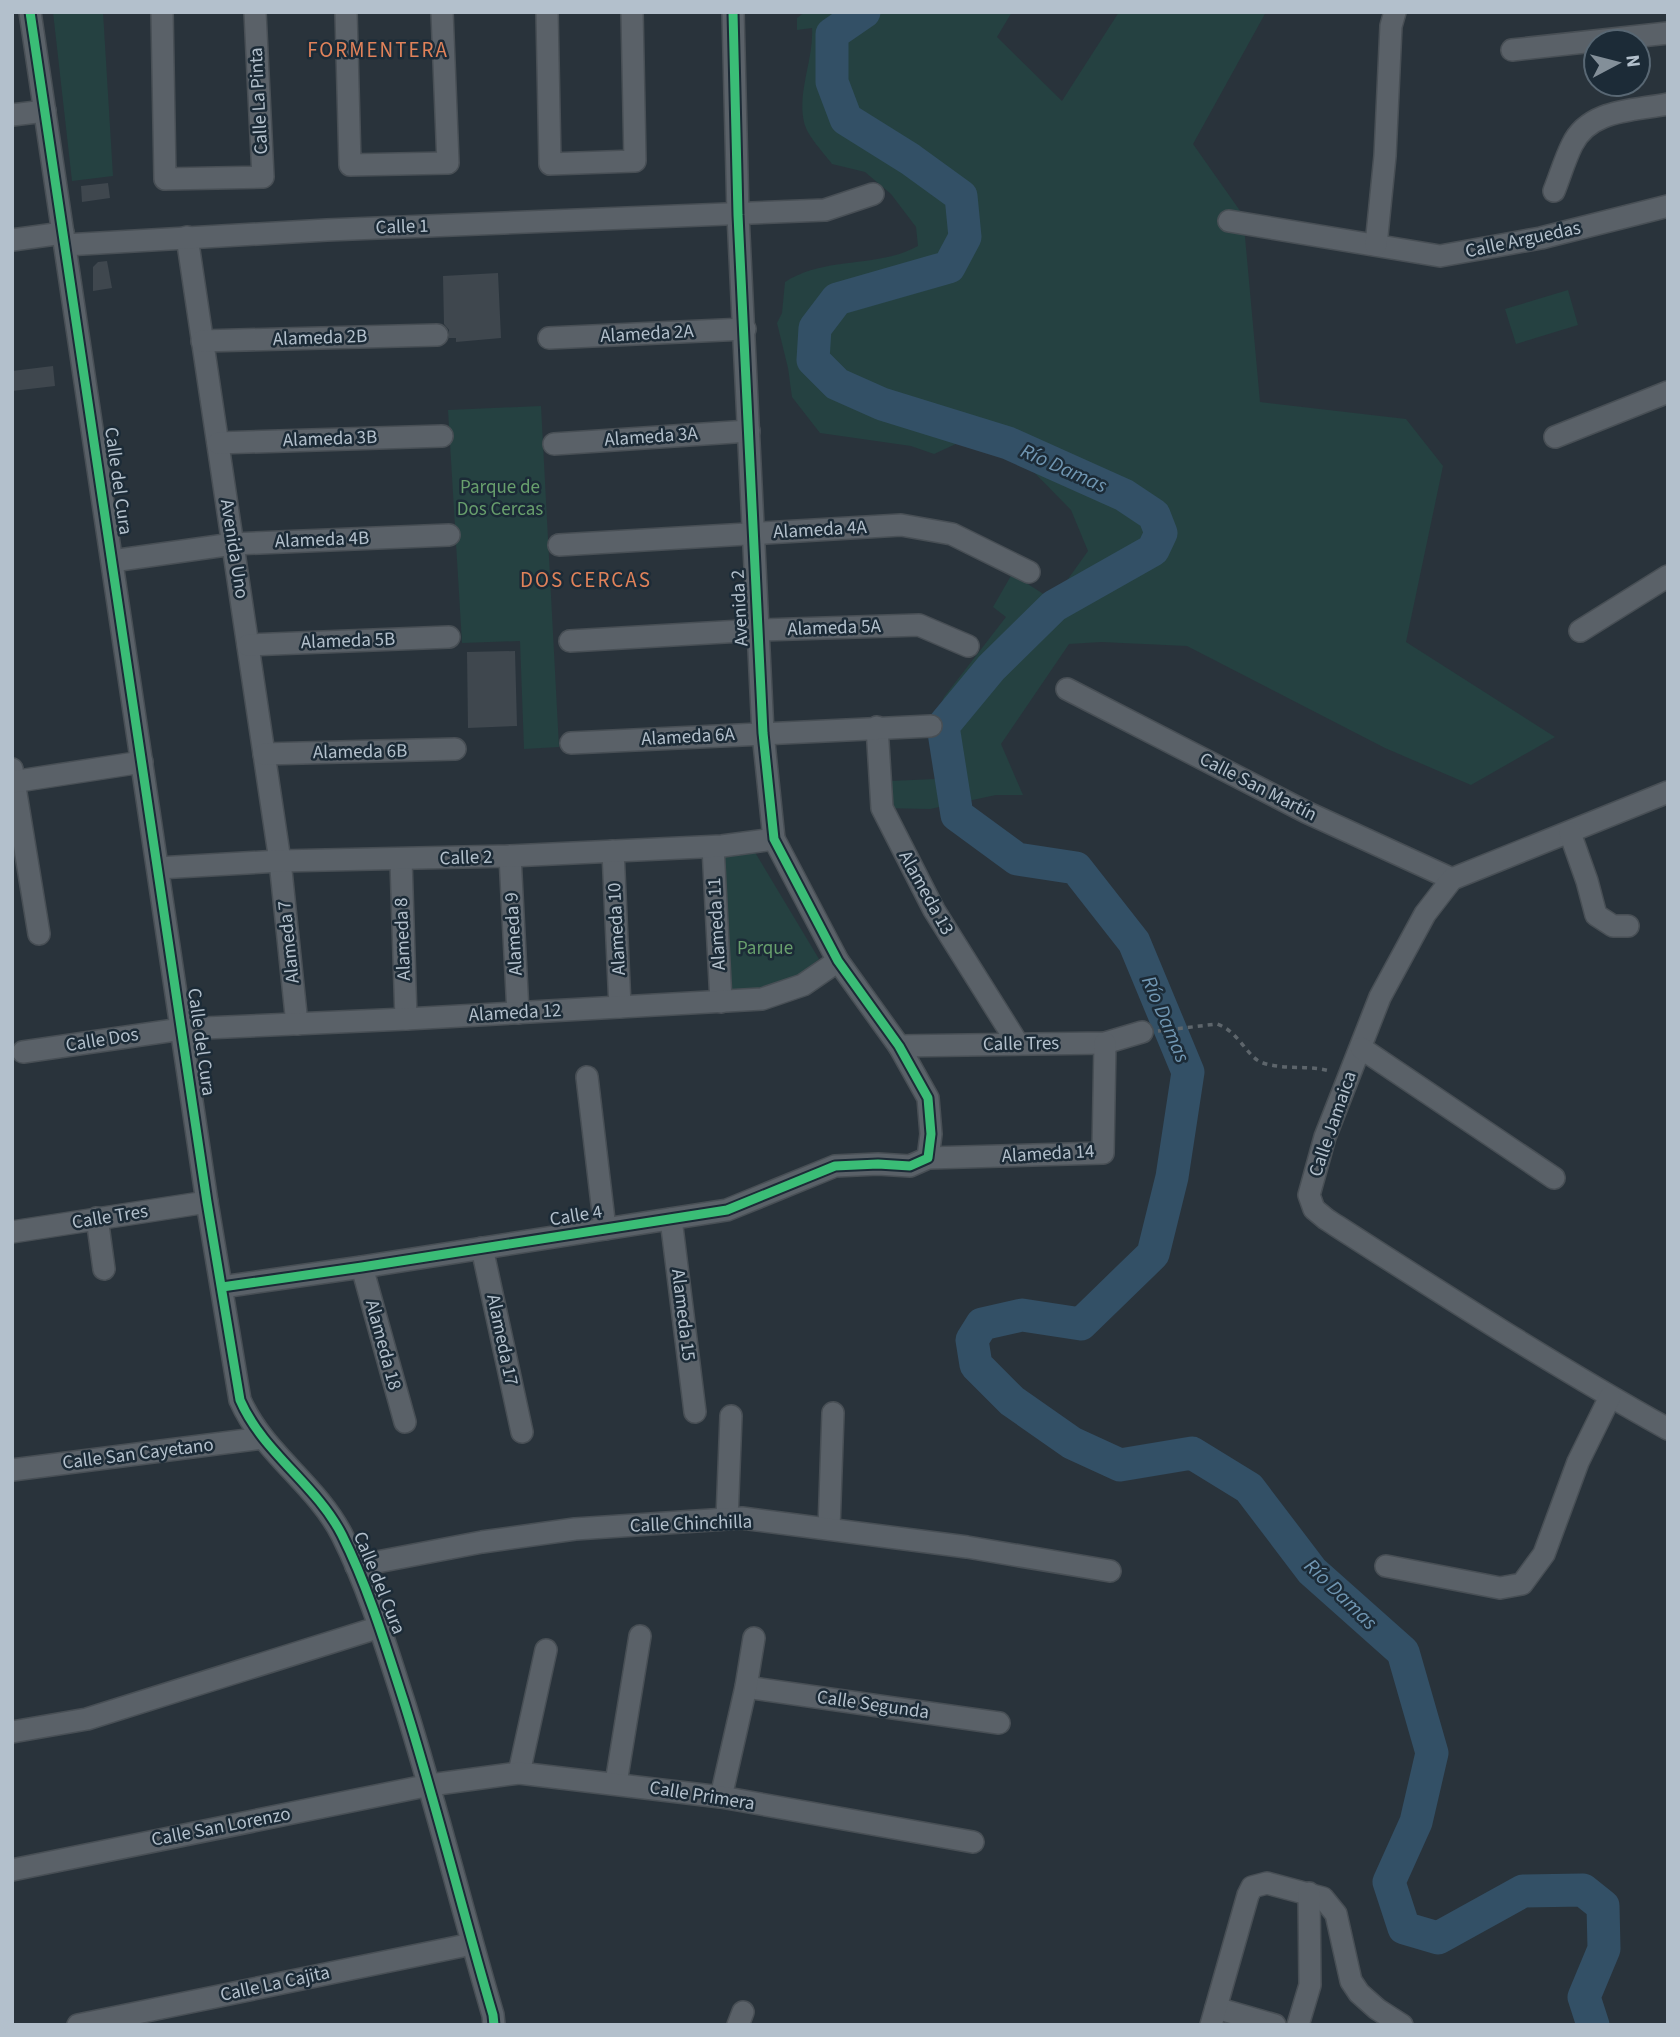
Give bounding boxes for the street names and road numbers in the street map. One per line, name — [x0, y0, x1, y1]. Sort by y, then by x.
street label: Calle La Pinta — [243, 47, 275, 155]
street label: Calle 1 — [375, 213, 429, 241]
street label: Calle Arguedas — [1463, 215, 1583, 265]
street label: Alameda 2A — [600, 318, 695, 350]
street label: Alameda 2B — [272, 323, 368, 353]
street label: Alameda 3A — [603, 420, 699, 454]
street label: Alameda 3B — [282, 424, 378, 454]
street label: Calle del Cura — [97, 425, 139, 537]
street label: Avenida Uno — [213, 497, 255, 601]
street label: Alameda 4A — [773, 514, 868, 546]
street label: Alameda 4B — [274, 525, 370, 555]
street label: Avenida 2 — [725, 569, 755, 647]
street label: Alameda 5A — [787, 613, 882, 643]
street label: Alameda 5B — [300, 626, 396, 656]
street label: Alameda 6A — [641, 721, 736, 753]
street label: Alameda 6B — [313, 738, 407, 766]
street label: Calle San Martín — [1195, 746, 1321, 828]
street label: Calle 2 — [439, 844, 493, 872]
street label: Alameda 13 — [892, 846, 960, 940]
street label: Alameda 11 — [701, 877, 733, 971]
street label: Alameda 10 — [601, 882, 633, 976]
street label: Alameda 9 — [498, 892, 530, 976]
street label: Alameda 8 — [388, 897, 418, 981]
street label: Alameda 7 — [271, 899, 307, 985]
street label: Calle del Cura — [180, 986, 222, 1098]
street label: Alameda 12 — [468, 997, 562, 1029]
street label: Calle Dos — [64, 1021, 140, 1059]
street label: Calle Tres — [983, 1030, 1059, 1058]
street label: Calle Jamaica — [1302, 1068, 1364, 1180]
street label: Alameda 14 — [1001, 1138, 1095, 1170]
street label: Calle Tres — [70, 1198, 150, 1236]
street label: Calle 4 — [548, 1199, 604, 1233]
street label: Alameda 15 — [664, 1267, 702, 1363]
street label: Alameda 17 — [479, 1292, 525, 1388]
street label: Alameda 18 — [358, 1297, 408, 1393]
street label: Calle San Cayetano — [61, 1431, 215, 1477]
street label: Calle Chinchilla — [629, 1508, 753, 1540]
street label: Calle del Cura — [346, 1528, 412, 1638]
street label: Calle Segunda — [815, 1684, 931, 1726]
street label: Calle Primera — [647, 1774, 757, 1818]
street label: Calle San Lorenzo — [149, 1800, 293, 1854]
street label: Calle La Cajita — [218, 1959, 332, 2009]

